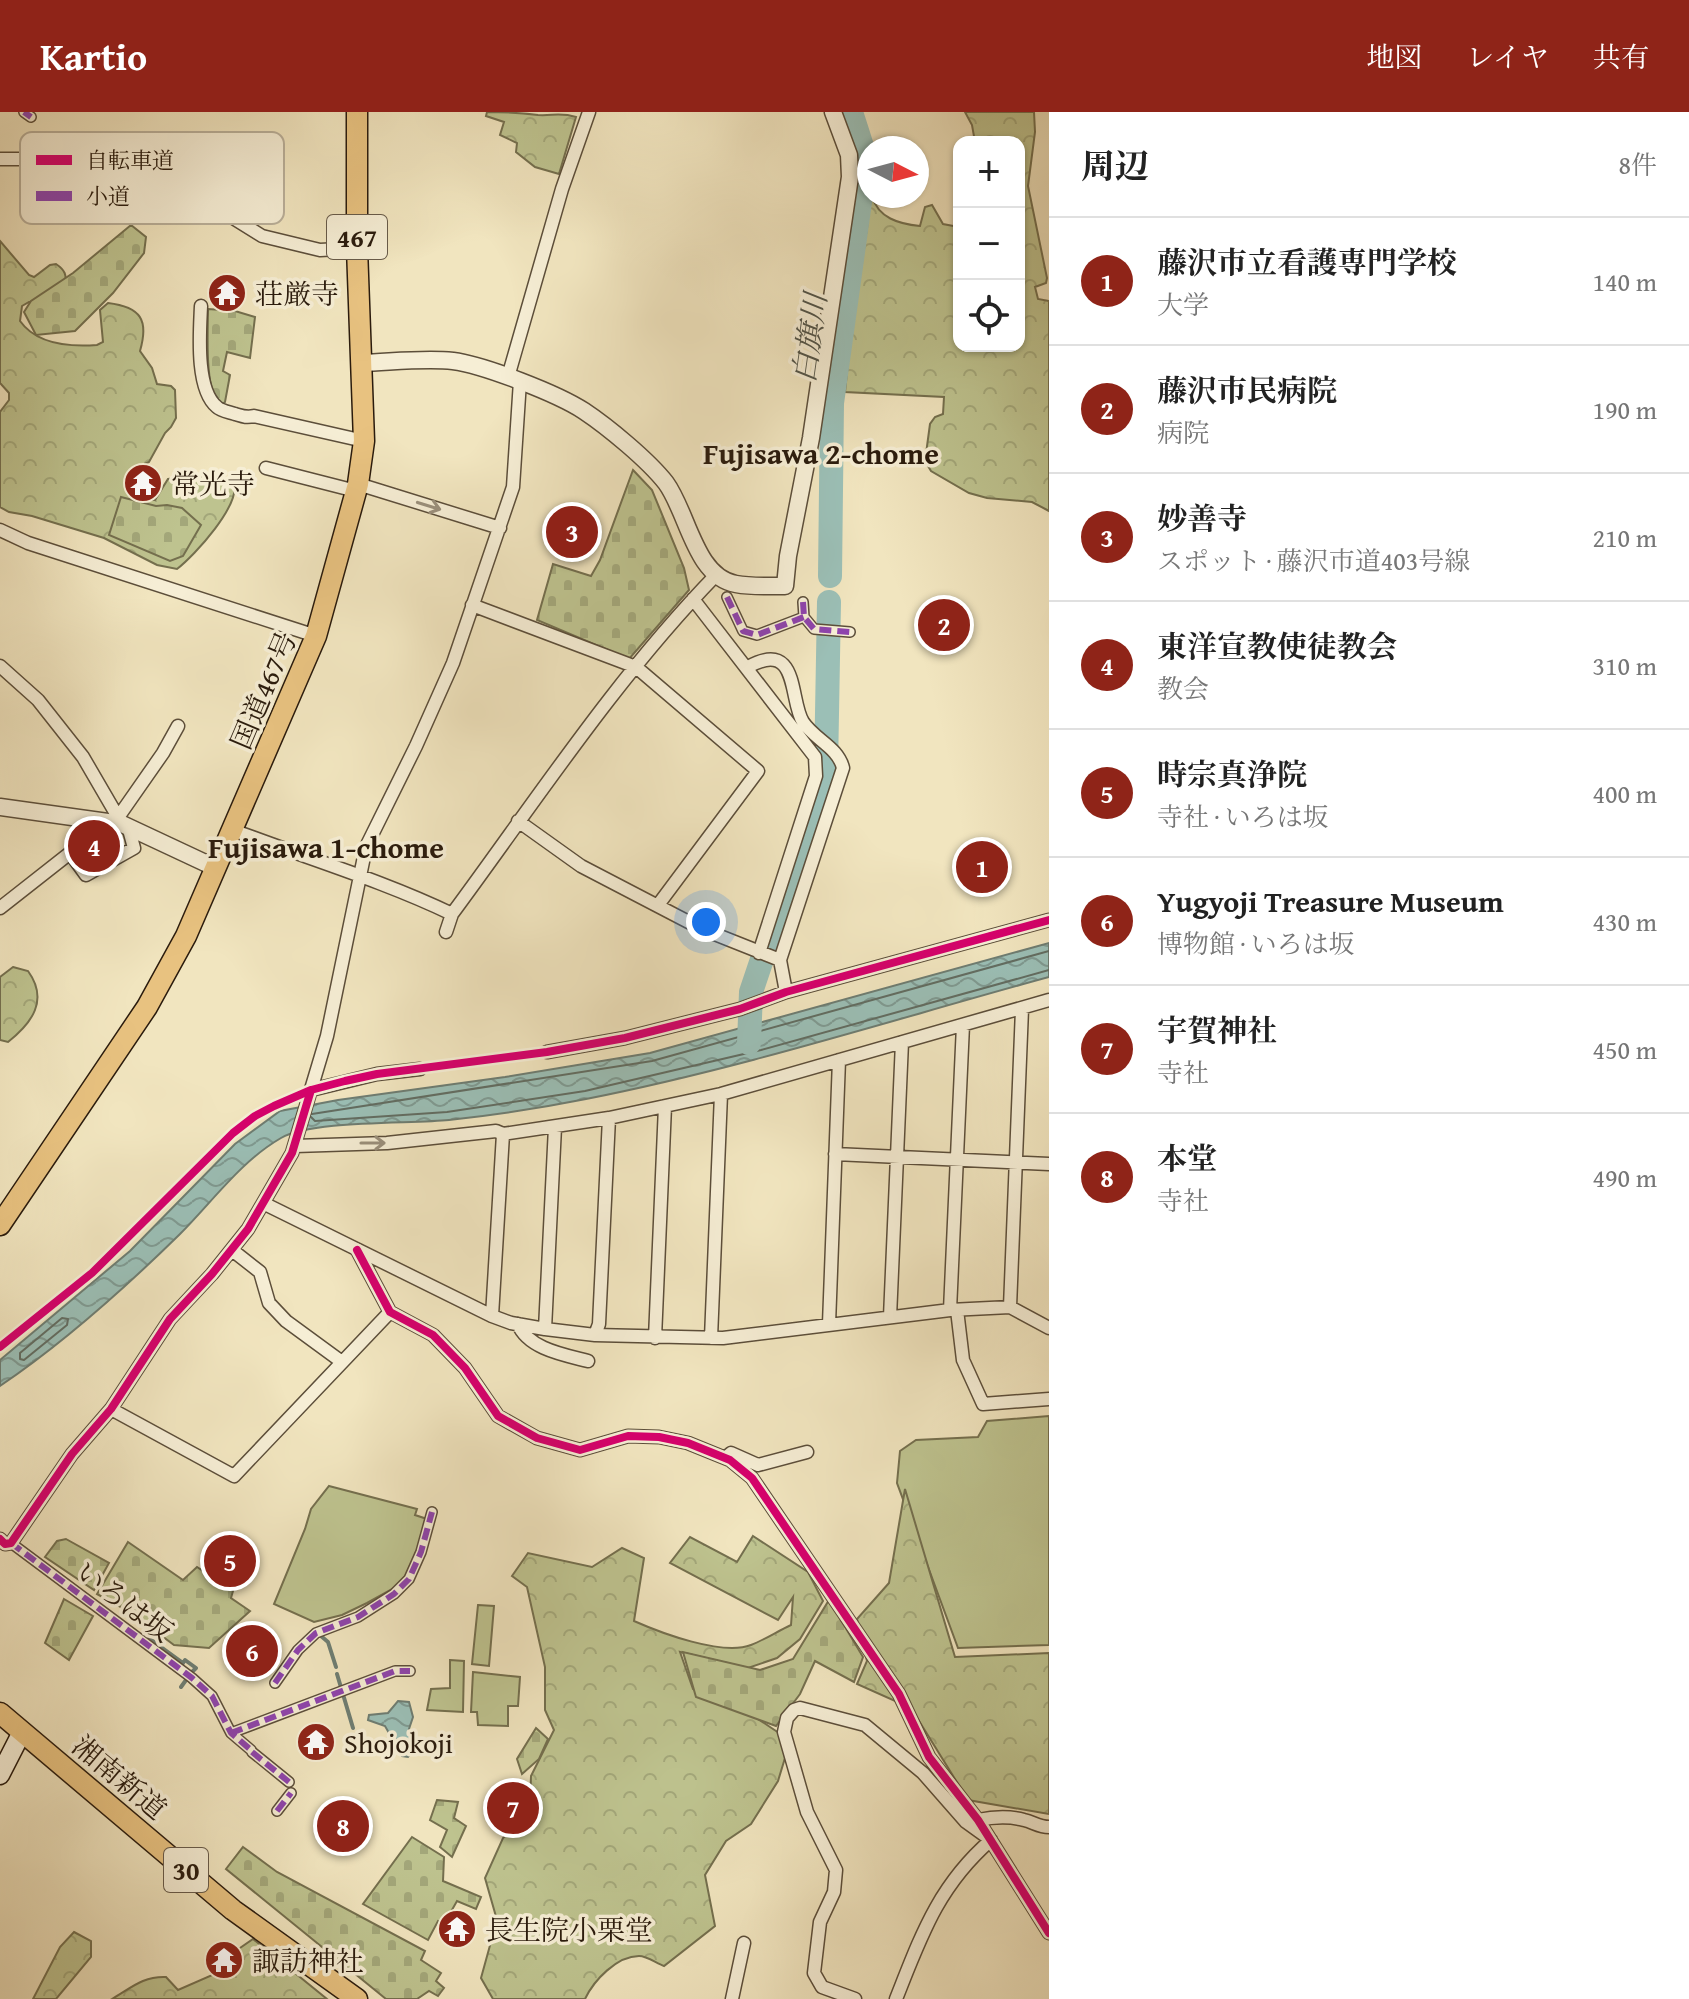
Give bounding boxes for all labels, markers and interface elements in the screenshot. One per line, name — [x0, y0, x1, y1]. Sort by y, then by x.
text: Kartio — [40, 28, 147, 84]
text: 地図 — [1366, 36, 1422, 77]
text: レイヤ — [1466, 36, 1549, 77]
text: 共有 — [1593, 36, 1649, 77]
legend — [20, 132, 284, 224]
north arrow — [857, 136, 929, 208]
map controls — [953, 136, 1025, 352]
button: + — [953, 136, 1025, 208]
text: 周辺 — [1081, 141, 1149, 190]
text: 自転車道 — [86, 144, 174, 176]
text: 8件 — [1618, 145, 1657, 184]
text: 小道 — [86, 180, 130, 212]
button: − — [953, 208, 1025, 280]
road number: 467 — [327, 215, 387, 259]
text: 藤沢市立看護専門学校 — [1157, 240, 1457, 284]
text: 1 — [1100, 262, 1114, 301]
text: 140 m — [1592, 262, 1657, 301]
temple icon: 荘厳寺 — [206, 272, 248, 314]
place label: 荘厳寺 — [255, 273, 339, 314]
button: locate — [953, 280, 1025, 352]
text: 大学 — [1157, 285, 1209, 324]
water label: 白旗川 — [781, 287, 837, 386]
text: 藤沢市民病院 — [1157, 368, 1337, 412]
text: 2 — [1100, 390, 1114, 429]
text: 190 m — [1592, 390, 1657, 429]
text: 病院 — [1157, 413, 1209, 452]
district label: Fujisawa 2-chome — [703, 431, 939, 475]
temple icon: 常光寺 — [122, 462, 164, 504]
place label: 常光寺 — [171, 463, 255, 504]
text: 妙善寺 — [1157, 496, 1247, 540]
one-way arrow — [415, 499, 441, 514]
pin: 3 — [546, 502, 598, 562]
text: 3 — [1100, 518, 1114, 557]
text: 210 m — [1592, 518, 1657, 557]
text: スポット · 藤沢市道403号線 — [1157, 541, 1470, 580]
pin: 2 — [918, 595, 970, 655]
text: 東洋宣教使徒教会 — [1157, 624, 1397, 668]
street label: 国道467号 — [220, 625, 306, 755]
text: 4 — [1100, 646, 1114, 685]
text: 310 m — [1592, 646, 1657, 685]
text: 教会 — [1157, 669, 1209, 708]
text: 時宗真浄院 — [1157, 752, 1307, 796]
text: 5 — [1100, 774, 1114, 813]
text: 400 m — [1592, 774, 1657, 813]
text: 寺社 · いろは坂 — [1157, 797, 1329, 836]
pin: 4 — [68, 816, 120, 876]
district label: Fujisawa 1-chome — [208, 825, 444, 869]
pin: 1 — [956, 837, 1008, 897]
text: Yugyoji Treasure Museum — [1157, 879, 1504, 923]
your location — [686, 902, 726, 942]
text: 6 — [1100, 902, 1114, 941]
text: 430 m — [1592, 902, 1657, 941]
text: 博物館 · いろは坂 — [1157, 924, 1355, 963]
text: 宇賀神社 — [1157, 1008, 1277, 1052]
text: 7 — [1100, 1030, 1114, 1069]
text: 450 m — [1592, 1030, 1657, 1069]
text: 寺社 — [1157, 1053, 1209, 1092]
one-way arrow — [359, 1135, 386, 1151]
text: 本堂 — [1157, 1136, 1217, 1180]
text: 8 — [1100, 1158, 1114, 1197]
text: 490 m — [1592, 1158, 1657, 1197]
text: 寺社 — [1157, 1181, 1209, 1220]
pin: 5 — [204, 1531, 256, 1591]
street label: いろは坂 — [68, 1551, 182, 1651]
pin: 6 — [226, 1621, 278, 1681]
temple icon: Shojokoji — [295, 1721, 337, 1763]
place label: Shojokoji — [344, 1722, 453, 1763]
street label: 湘南新道 — [64, 1725, 176, 1829]
pin: 7 — [487, 1778, 539, 1838]
pin: 8 — [317, 1796, 369, 1856]
road number: 30 — [164, 1848, 208, 1892]
temple icon: 長生院小栗堂 — [436, 1908, 478, 1950]
place label: 長生院小栗堂 — [485, 1909, 653, 1950]
temple icon: 諏訪神社 — [203, 1939, 245, 1981]
place label: 諏訪神社 — [252, 1940, 364, 1981]

